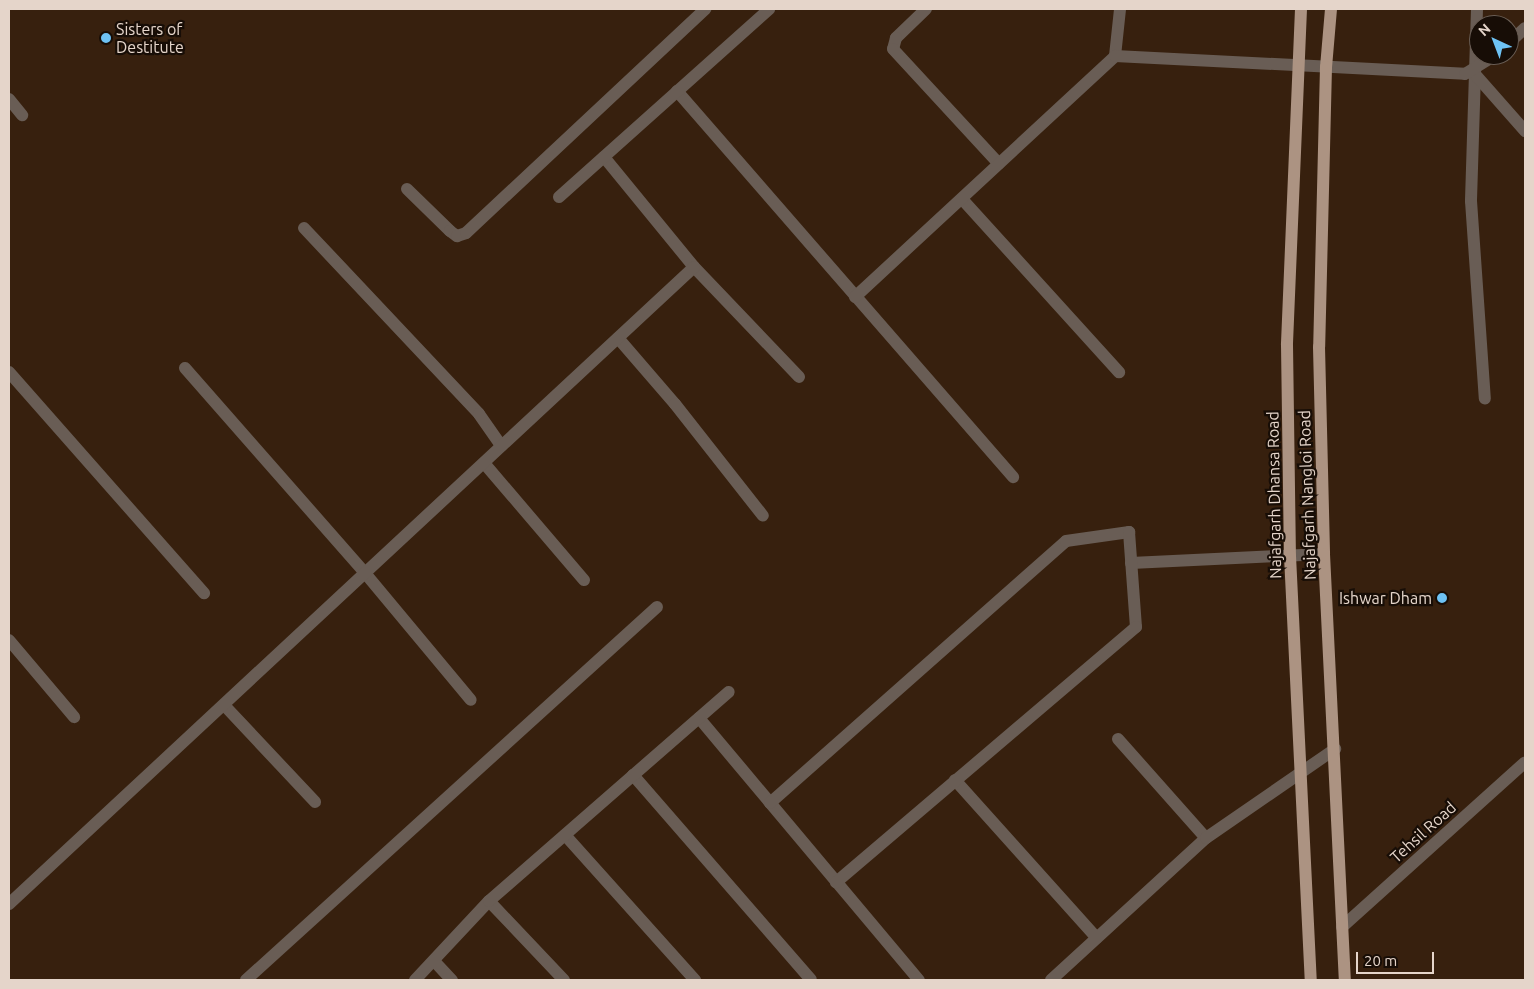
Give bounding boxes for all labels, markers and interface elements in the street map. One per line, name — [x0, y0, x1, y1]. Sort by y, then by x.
north arrow — [1469, 15, 1519, 65]
place label: Sisters of Destitute — [116, 19, 184, 57]
text: N — [1475, 20, 1494, 39]
marker: Sisters of Destitute — [100, 32, 112, 44]
street label: Najafgarh Nangloi Road — [1294, 410, 1320, 580]
street label: Najafgarh Dhansa Road — [1263, 411, 1285, 579]
place label: Ishwar Dham — [1339, 588, 1432, 608]
marker: Ishwar Dham — [1436, 592, 1448, 604]
street label: Tehsil Road — [1386, 798, 1460, 866]
scale bar — [1359, 942, 1436, 974]
text: 20 m — [1364, 952, 1397, 969]

